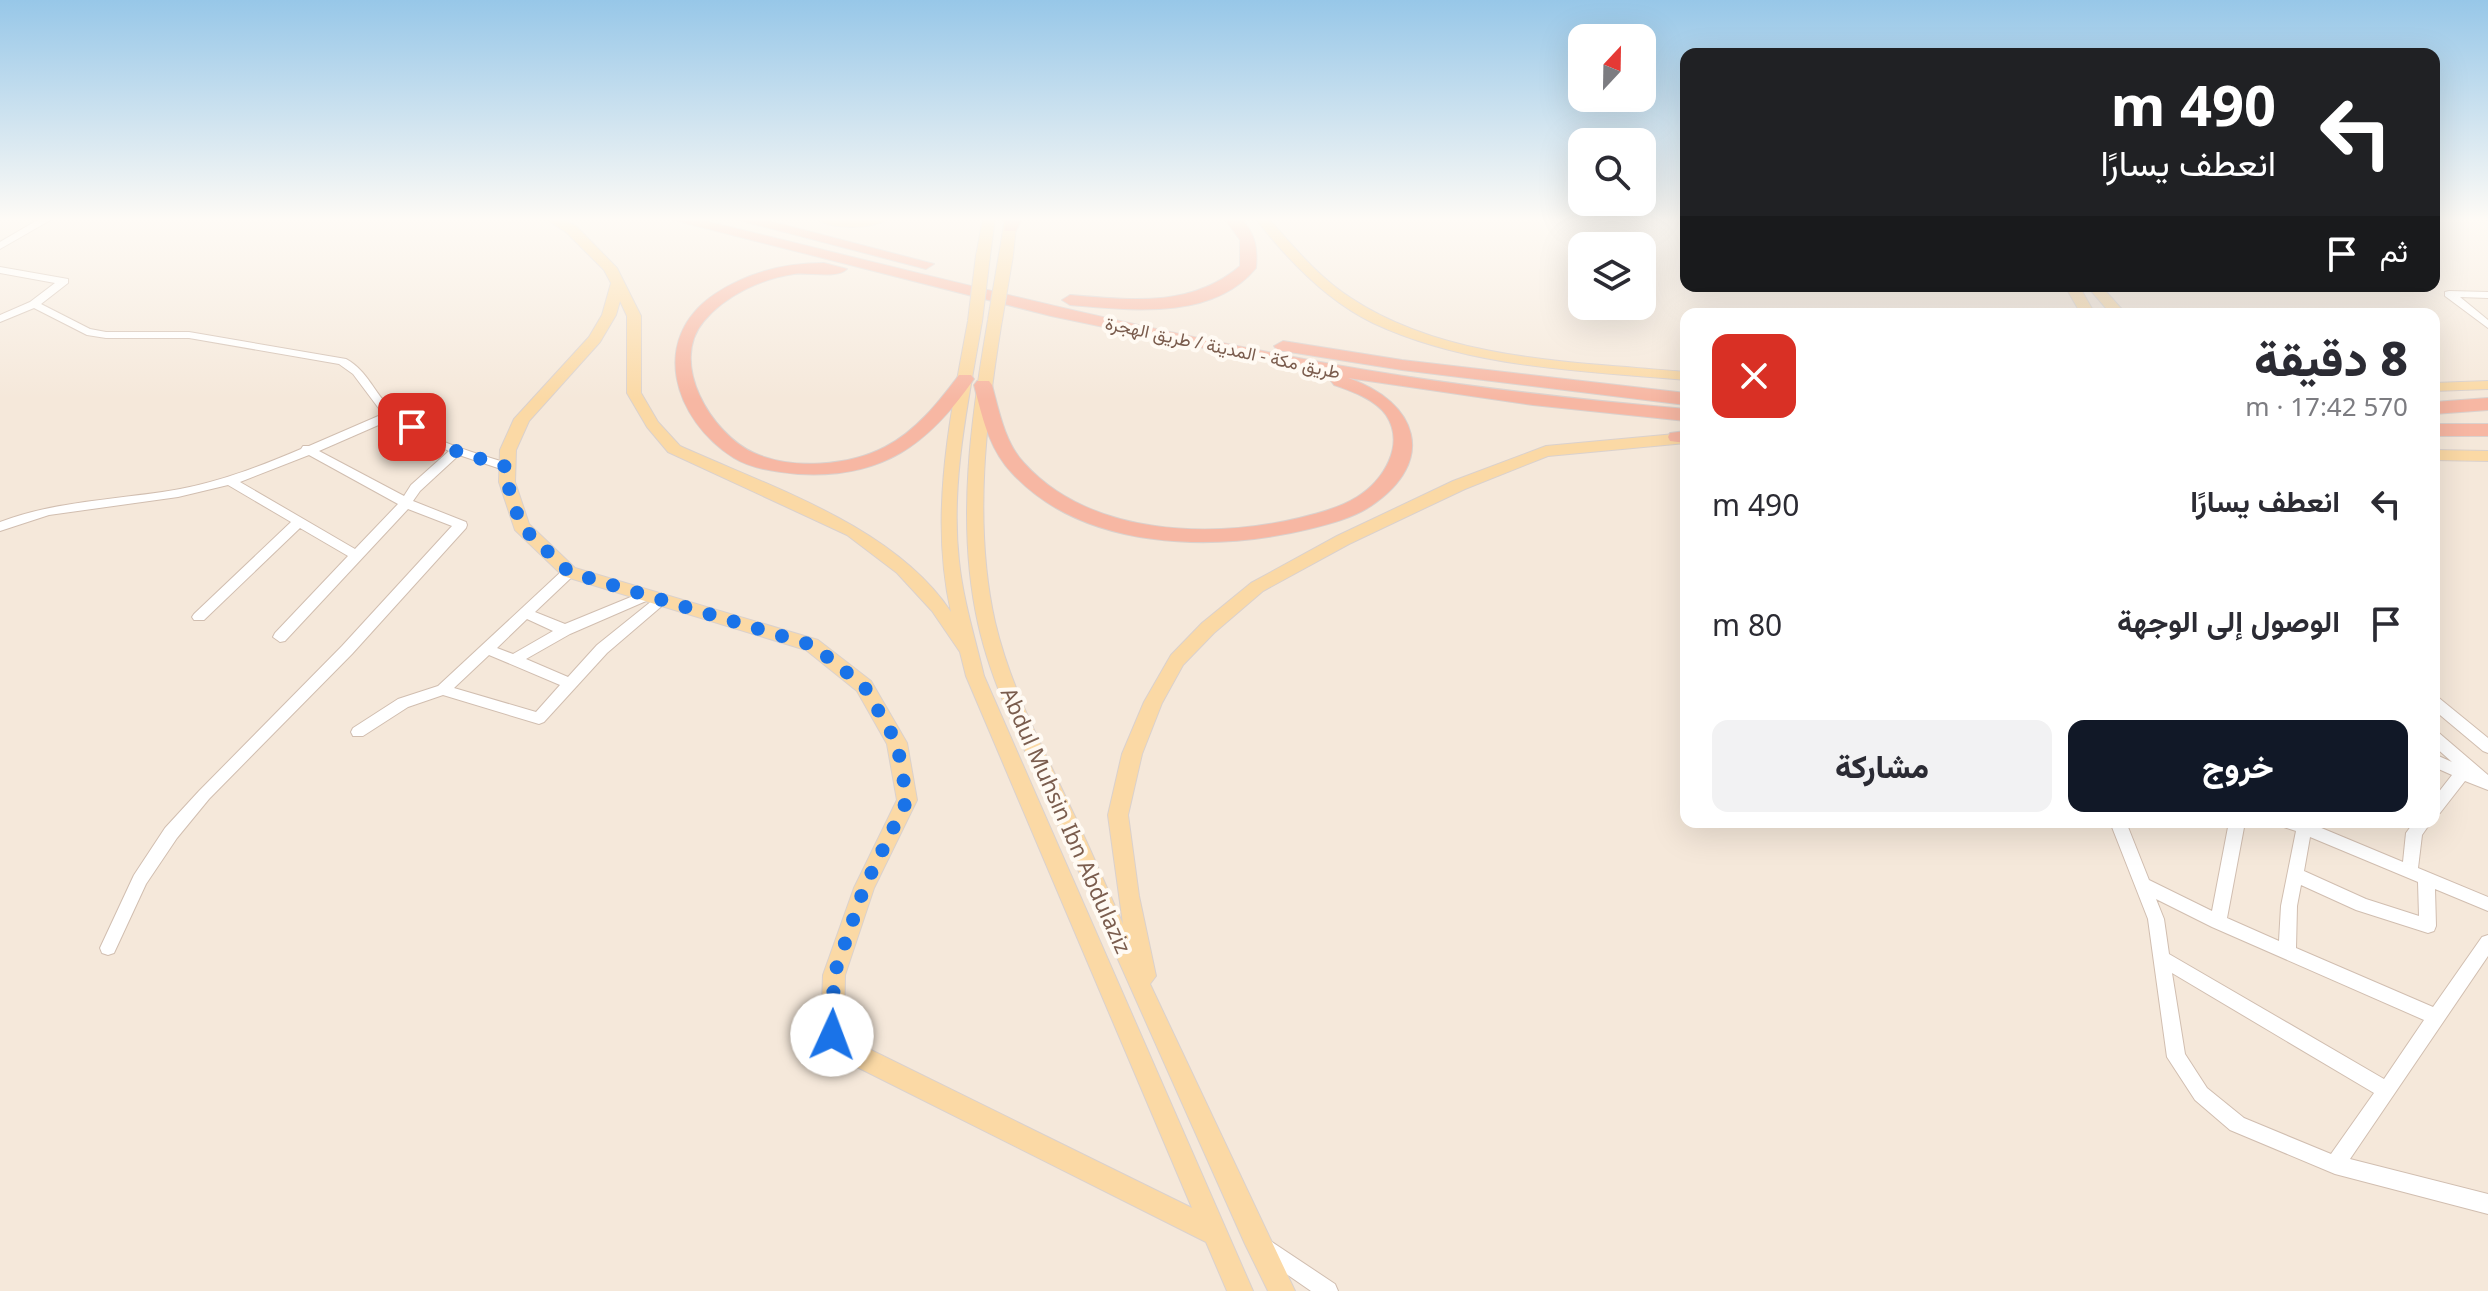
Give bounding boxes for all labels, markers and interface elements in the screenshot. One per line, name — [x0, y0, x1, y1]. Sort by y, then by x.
north arrow — [1568, 24, 1656, 112]
map controls — [1568, 24, 1656, 320]
text: 490 m — [2111, 66, 2276, 142]
icon: left — [2304, 80, 2408, 184]
button: search — [1568, 128, 1656, 216]
text: انعطف يسارًا — [2100, 138, 2276, 187]
text: ثم — [2380, 230, 2408, 271]
button: layers — [1568, 232, 1656, 320]
icon: arrive — [2320, 232, 2364, 276]
street label: طريق مكة - المدينة / طريق الهجرة — [1103, 310, 1343, 384]
text: 8 دقيقة — [2254, 325, 2408, 390]
button: close — [1712, 334, 1796, 418]
text: 570 m · 17:42 — [2245, 388, 2408, 424]
pin — [378, 393, 446, 461]
icon: arrive — [390, 405, 434, 449]
text: انعطف يسارًا — [2190, 480, 2340, 521]
icon: left — [2364, 482, 2408, 526]
text: 490 m — [1712, 484, 1799, 525]
text: الوصول إلى الوجهة — [2117, 600, 2340, 641]
icon: arrive — [2364, 602, 2408, 646]
text: 80 m — [1712, 604, 1782, 645]
street label: Abdul Muhsin Ibn Abdulaziz — [995, 682, 1139, 958]
button: مشاركة — [1712, 720, 2052, 812]
button: خروج — [2068, 720, 2408, 812]
position arrow — [790, 993, 874, 1077]

